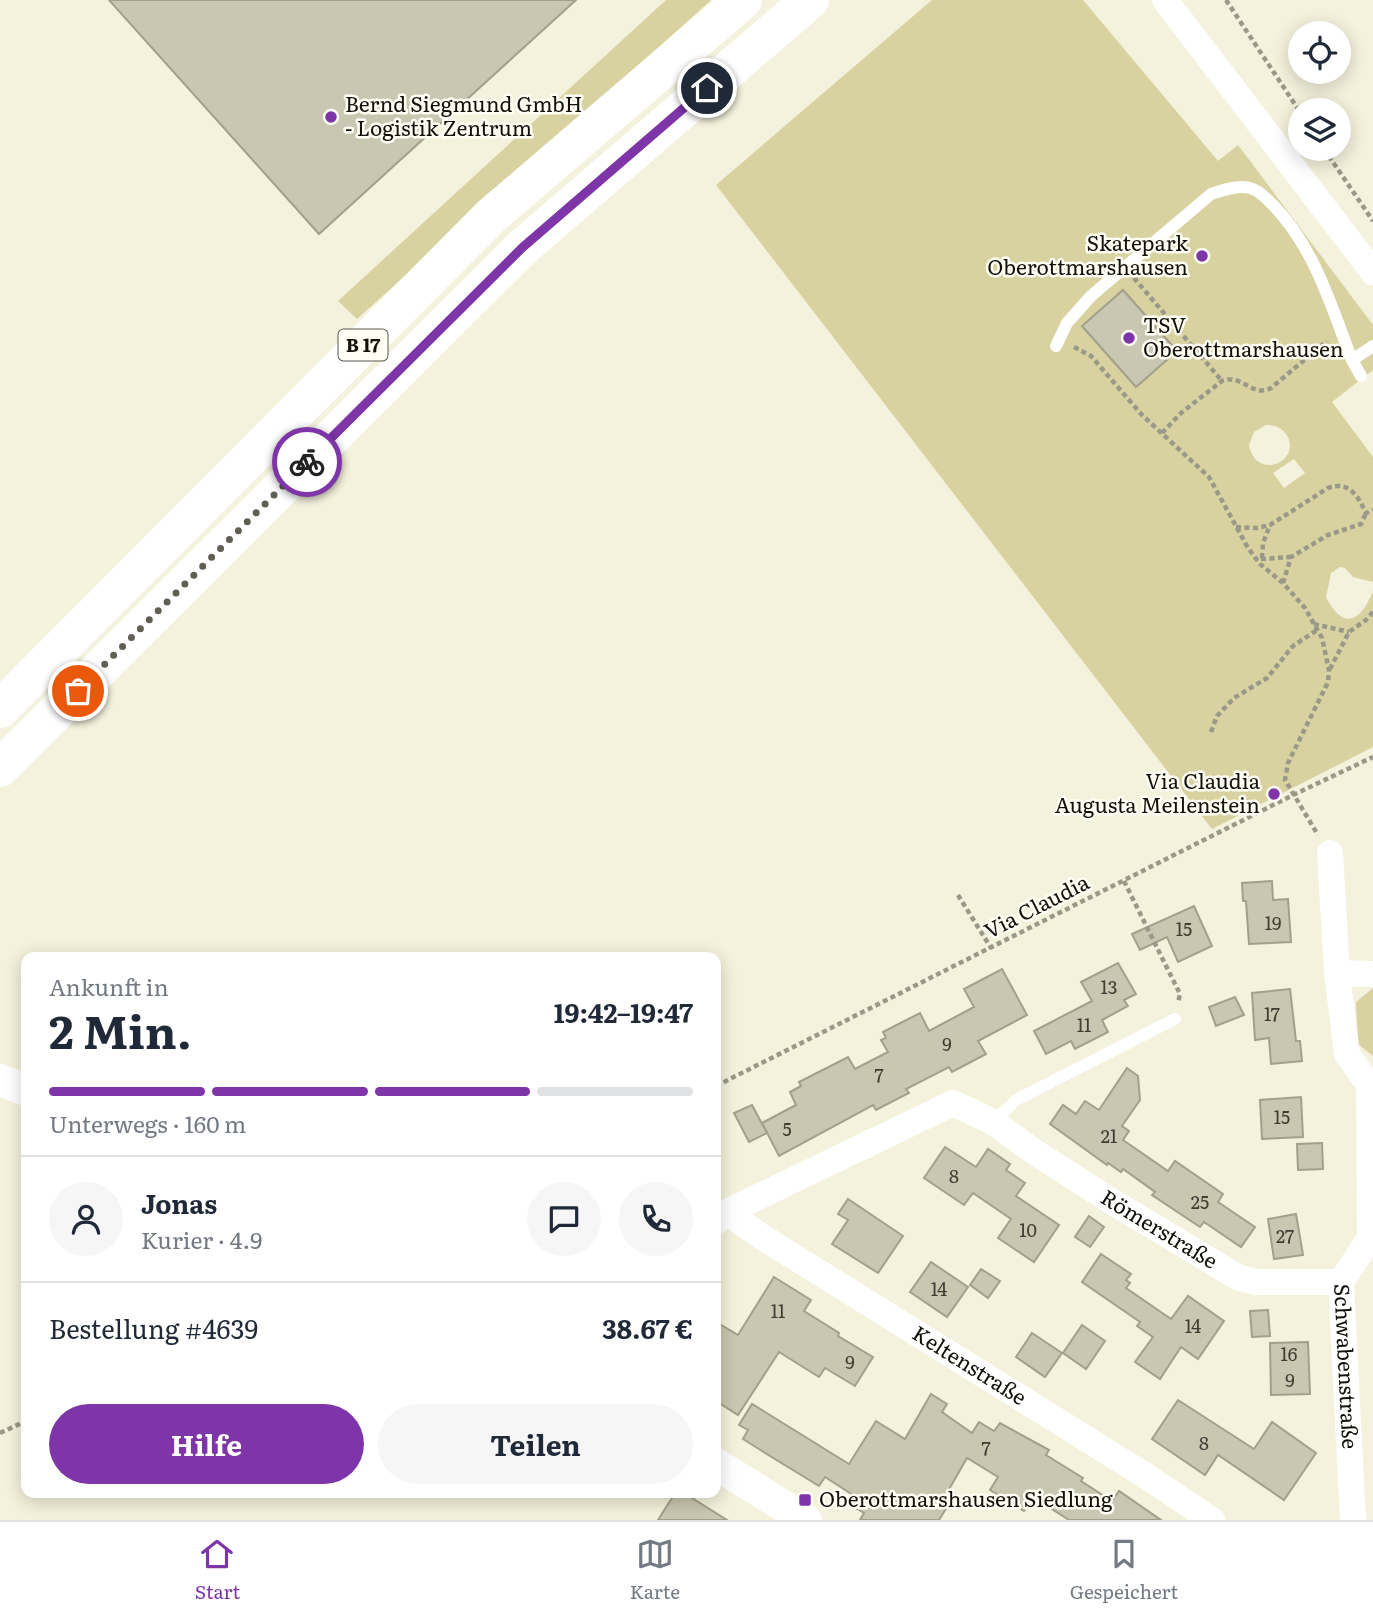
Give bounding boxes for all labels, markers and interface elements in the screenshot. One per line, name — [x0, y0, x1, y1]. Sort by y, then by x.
map controls — [1288, 21, 1351, 161]
button: locate — [1288, 21, 1351, 84]
pin — [677, 58, 737, 118]
icon: home — [688, 69, 726, 107]
place label: Bernd Siegmund GmbH - Logistik Zentrum — [345, 87, 582, 142]
button: layers — [1288, 98, 1351, 161]
marker: Bernd Siegmund GmbH - Logistik Zentrum — [323, 109, 339, 125]
place label: Skatepark Oberottmarshausen — [987, 226, 1188, 281]
marker: Skatepark Oberottmarshausen — [1194, 248, 1210, 264]
place label: TSV Oberottmarshausen — [1143, 308, 1344, 363]
road number: B 17 — [338, 330, 388, 360]
marker: TSV Oberottmarshausen — [1121, 330, 1137, 346]
courier — [272, 427, 342, 497]
icon: bike — [288, 443, 326, 481]
pin — [48, 661, 108, 721]
icon: bag — [59, 672, 97, 710]
place label: Via Claudia Augusta Meilenstein — [1055, 764, 1261, 819]
marker: Via Claudia Augusta Meilenstein — [1266, 786, 1282, 802]
street label: Via Claudia — [978, 865, 1095, 945]
house number: 19 — [1265, 909, 1281, 936]
house number: 15 — [1176, 915, 1192, 942]
text: Ankunft in — [49, 969, 169, 1003]
house number: 13 — [1100, 973, 1118, 1000]
text: 19:42–19:47 — [554, 992, 693, 1031]
text: 2 Min. — [49, 995, 192, 1063]
house number: 17 — [1264, 1000, 1280, 1027]
house number: 11 — [1077, 1011, 1091, 1038]
house number: 9 — [942, 1030, 952, 1057]
house number: 7 — [874, 1061, 884, 1088]
house number: 15 — [1274, 1103, 1290, 1130]
text: Unterwegs · 160 m — [49, 1106, 246, 1140]
house number: 5 — [782, 1115, 792, 1142]
house number: 21 — [1101, 1122, 1117, 1149]
house number: 8 — [949, 1162, 959, 1189]
street label: Römerstraße — [1096, 1181, 1225, 1275]
button: person — [49, 1182, 123, 1256]
button: chat — [527, 1182, 601, 1256]
button: phone — [619, 1182, 693, 1256]
text: Jonas — [141, 1183, 217, 1222]
house number: 25 — [1191, 1188, 1209, 1215]
house number: 10 — [1019, 1216, 1037, 1243]
text: Kurier · 4.9 — [141, 1222, 262, 1256]
house number: 27 — [1276, 1222, 1294, 1249]
house number: 14 — [931, 1275, 947, 1302]
street label: Schwabenstraße — [1328, 1283, 1367, 1450]
house number: 11 — [771, 1297, 785, 1324]
text: Bestellung #4639 — [49, 1308, 258, 1347]
text: 38.67 € — [602, 1308, 693, 1347]
house number: 14 — [1185, 1312, 1201, 1339]
street label: Keltenstraße — [907, 1316, 1034, 1411]
house number: 16 — [1281, 1340, 1298, 1367]
house number: 9 — [845, 1348, 855, 1375]
house number: 9 — [1285, 1366, 1295, 1393]
button: Hilfe — [49, 1404, 364, 1484]
button: Teilen — [378, 1404, 693, 1484]
house number: 8 — [1199, 1429, 1209, 1456]
house number: 7 — [981, 1434, 991, 1461]
place label: Oberottmarshausen Siedlung — [819, 1482, 1113, 1513]
marker: Oberottmarshausen Siedlung — [797, 1492, 813, 1508]
tab: Start — [195, 1535, 240, 1605]
tab: Karte — [630, 1535, 680, 1605]
tab: Gespeichert — [1070, 1535, 1178, 1605]

